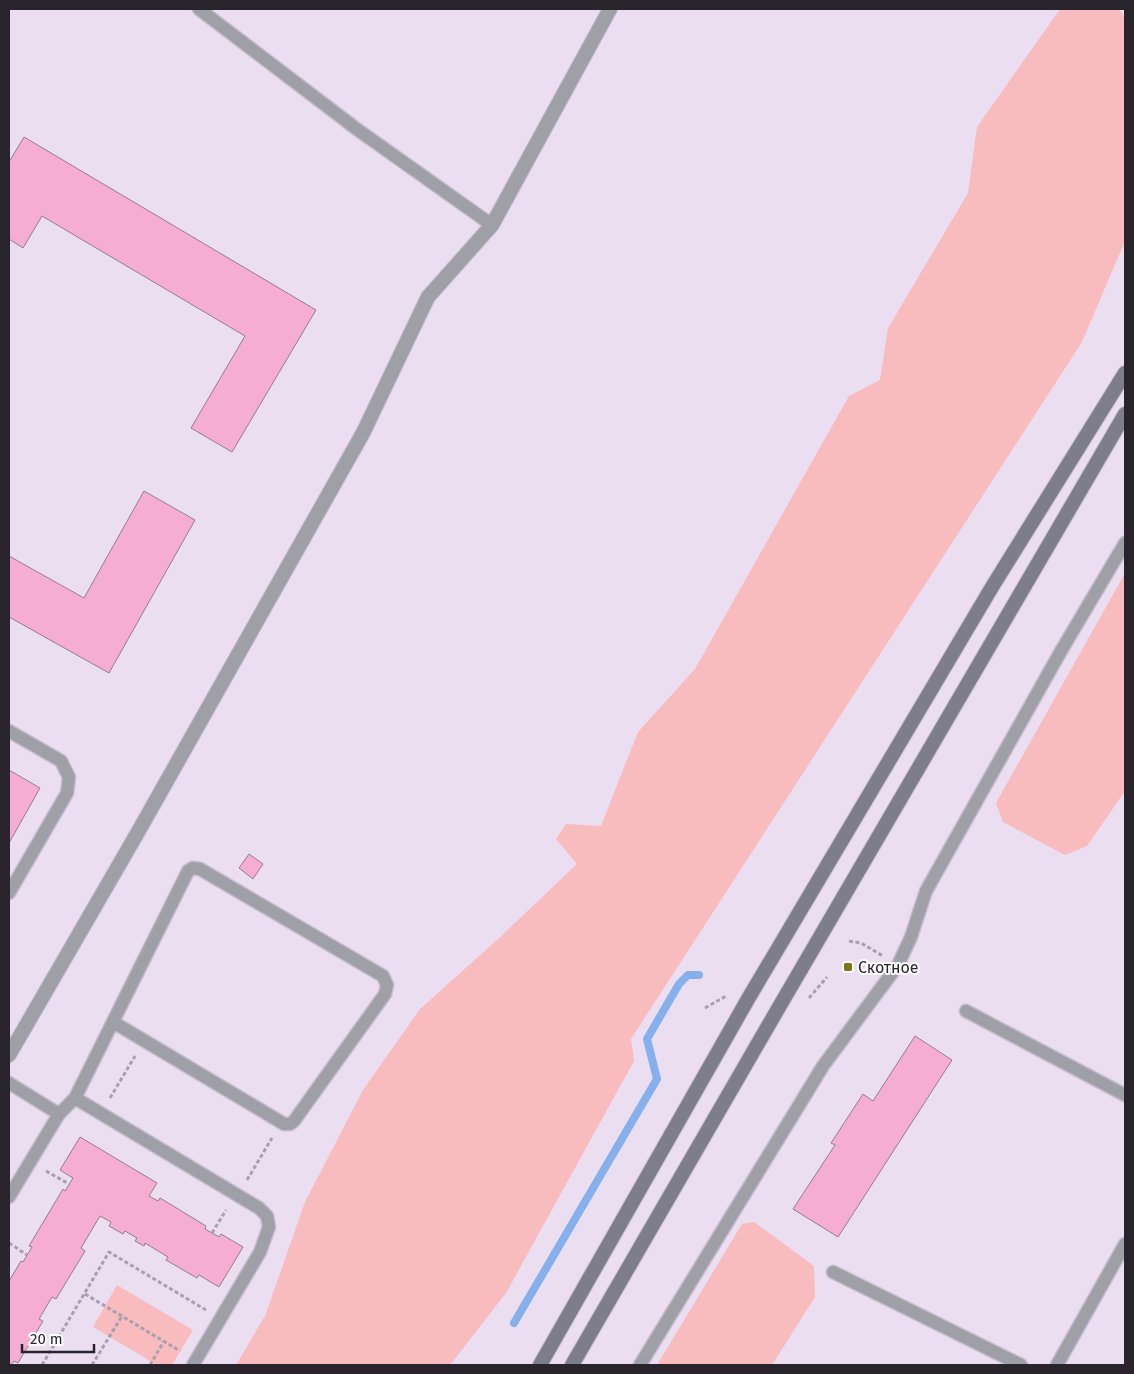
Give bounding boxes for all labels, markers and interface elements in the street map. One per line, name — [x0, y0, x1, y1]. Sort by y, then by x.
place label: Скотное — [858, 958, 919, 977]
marker: Скотное — [842, 961, 854, 973]
scale bar — [22, 1322, 95, 1354]
text: 20 m — [30, 1330, 63, 1348]

